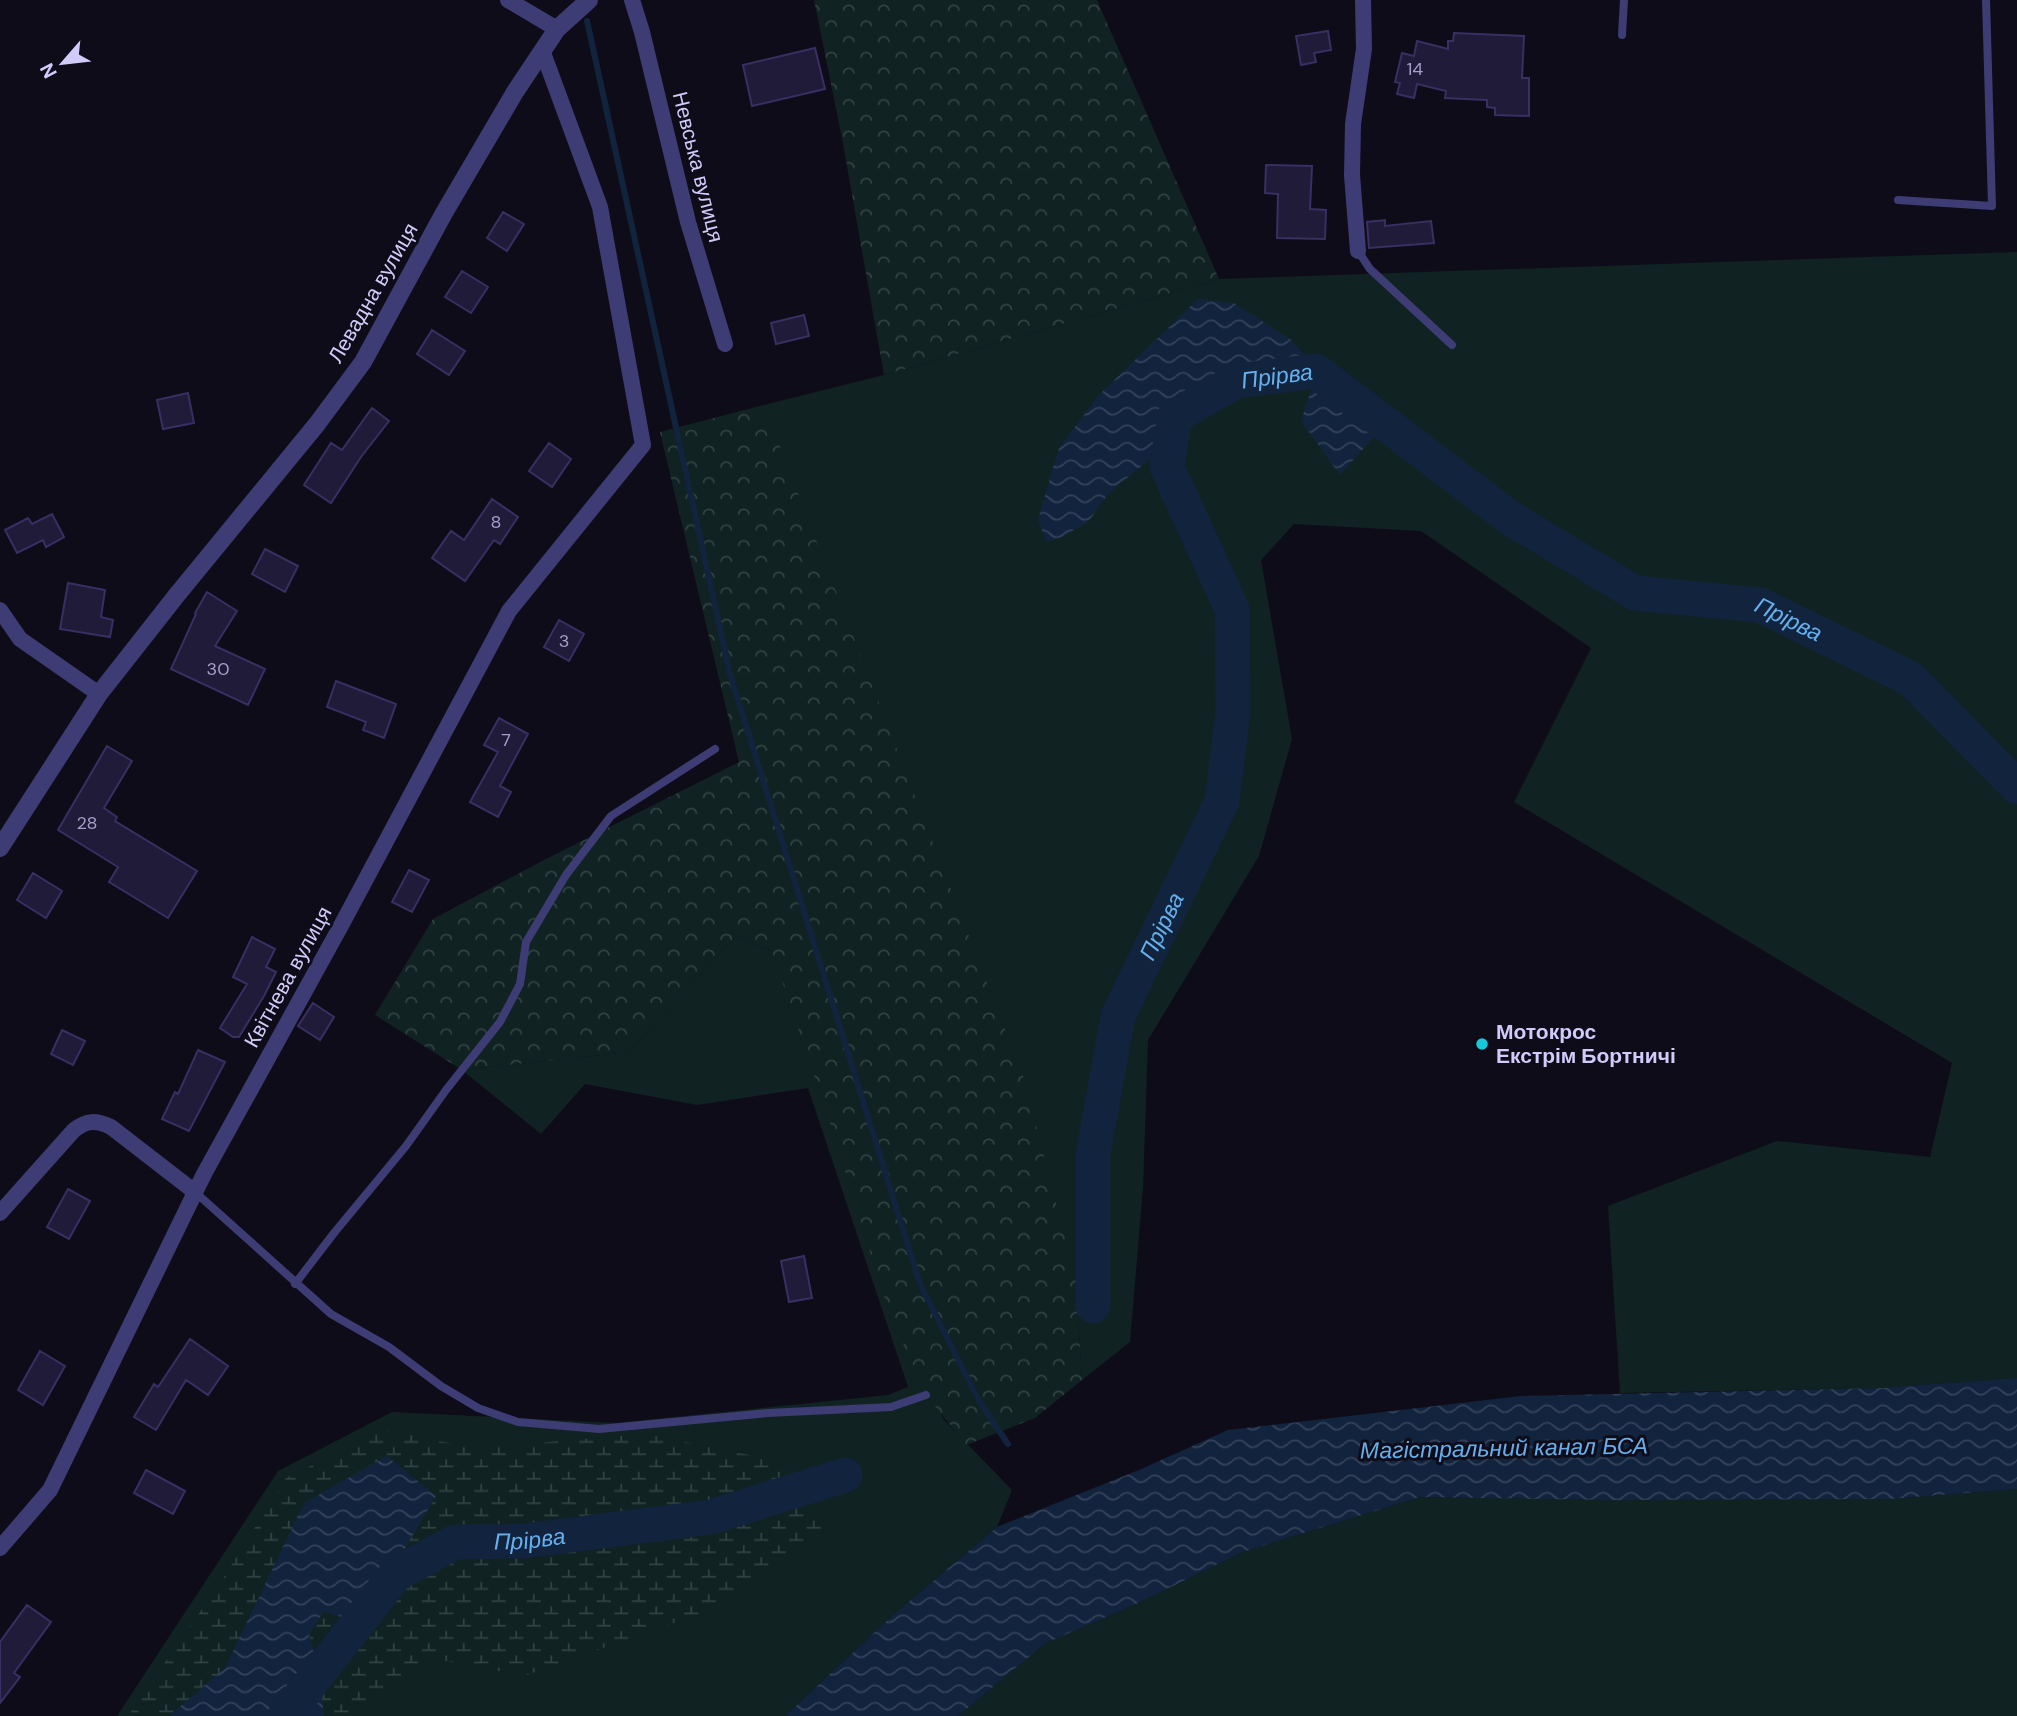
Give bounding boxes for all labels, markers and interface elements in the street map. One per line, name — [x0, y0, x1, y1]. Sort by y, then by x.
north arrow — [28, 28, 98, 98]
house number: 14 — [1407, 57, 1423, 81]
text: N — [34, 59, 63, 83]
street label: Невська вулиця — [666, 89, 730, 245]
street label: Левадна вулиця — [322, 218, 424, 368]
water label: Прірва — [1239, 357, 1314, 395]
house number: 8 — [491, 510, 501, 534]
water label: Прірва — [1750, 590, 1827, 648]
house number: 3 — [559, 629, 569, 653]
house number: 30 — [207, 657, 229, 681]
house number: 7 — [501, 728, 511, 752]
house number: 28 — [76, 811, 98, 835]
water label: Прірва — [1132, 887, 1191, 965]
street label: Квітнева вулиця — [238, 901, 338, 1053]
place label: Мотокрос Екстрім Бортничі — [1496, 1018, 1676, 1070]
marker: Мотокрос Екстрім Бортничі — [1474, 1036, 1490, 1052]
water label: Магістральний канал БСА — [1360, 1430, 1648, 1466]
water label: Прірва — [494, 1521, 567, 1556]

